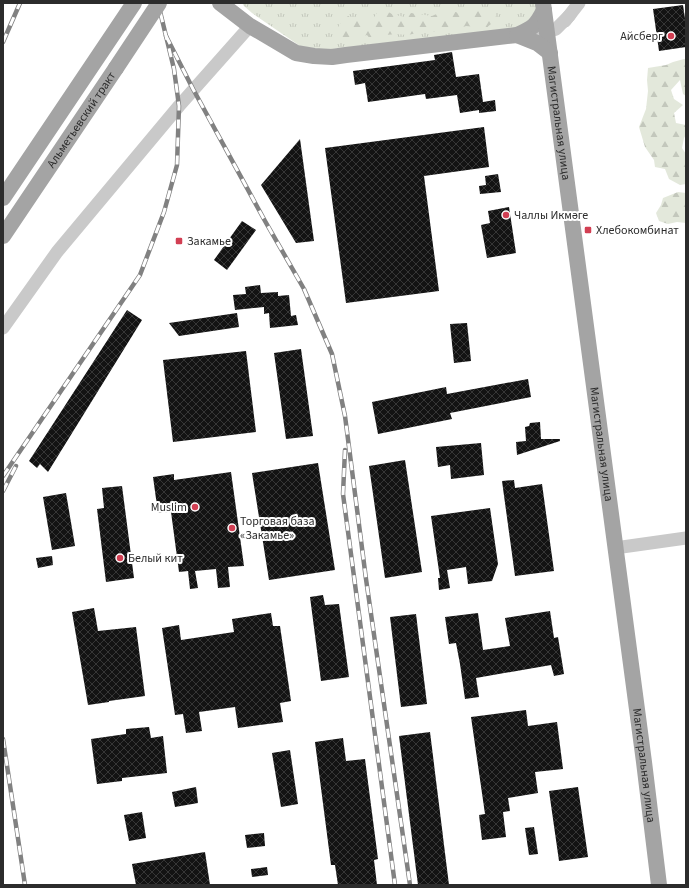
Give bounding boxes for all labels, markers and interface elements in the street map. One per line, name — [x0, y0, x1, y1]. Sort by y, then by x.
place label: Айсберг — [620, 28, 663, 45]
marker: Айсберг — [666, 31, 676, 41]
street label: Магистральная улица — [543, 65, 575, 181]
street label: Альметьевский тракт — [43, 68, 120, 171]
place label: Чаллы Икмәге — [514, 207, 588, 224]
marker: Чаллы Икмәге — [501, 210, 511, 220]
place label: Хлебокомбинат — [596, 222, 679, 239]
marker: Хлебокомбинат — [583, 225, 593, 235]
place label: Закамье — [187, 233, 231, 250]
marker: Закамье — [174, 236, 184, 246]
street label: Магистральная улица — [586, 386, 618, 502]
place label: Muslim — [151, 499, 187, 516]
marker: Muslim — [190, 502, 200, 512]
place label: Торговая база «Закамье» — [240, 513, 314, 544]
marker: Торговая база «Закамье» — [227, 523, 237, 533]
place label: Белый кит — [128, 550, 183, 567]
marker: Белый кит — [115, 553, 125, 563]
street label: Магистральная улица — [628, 707, 660, 823]

